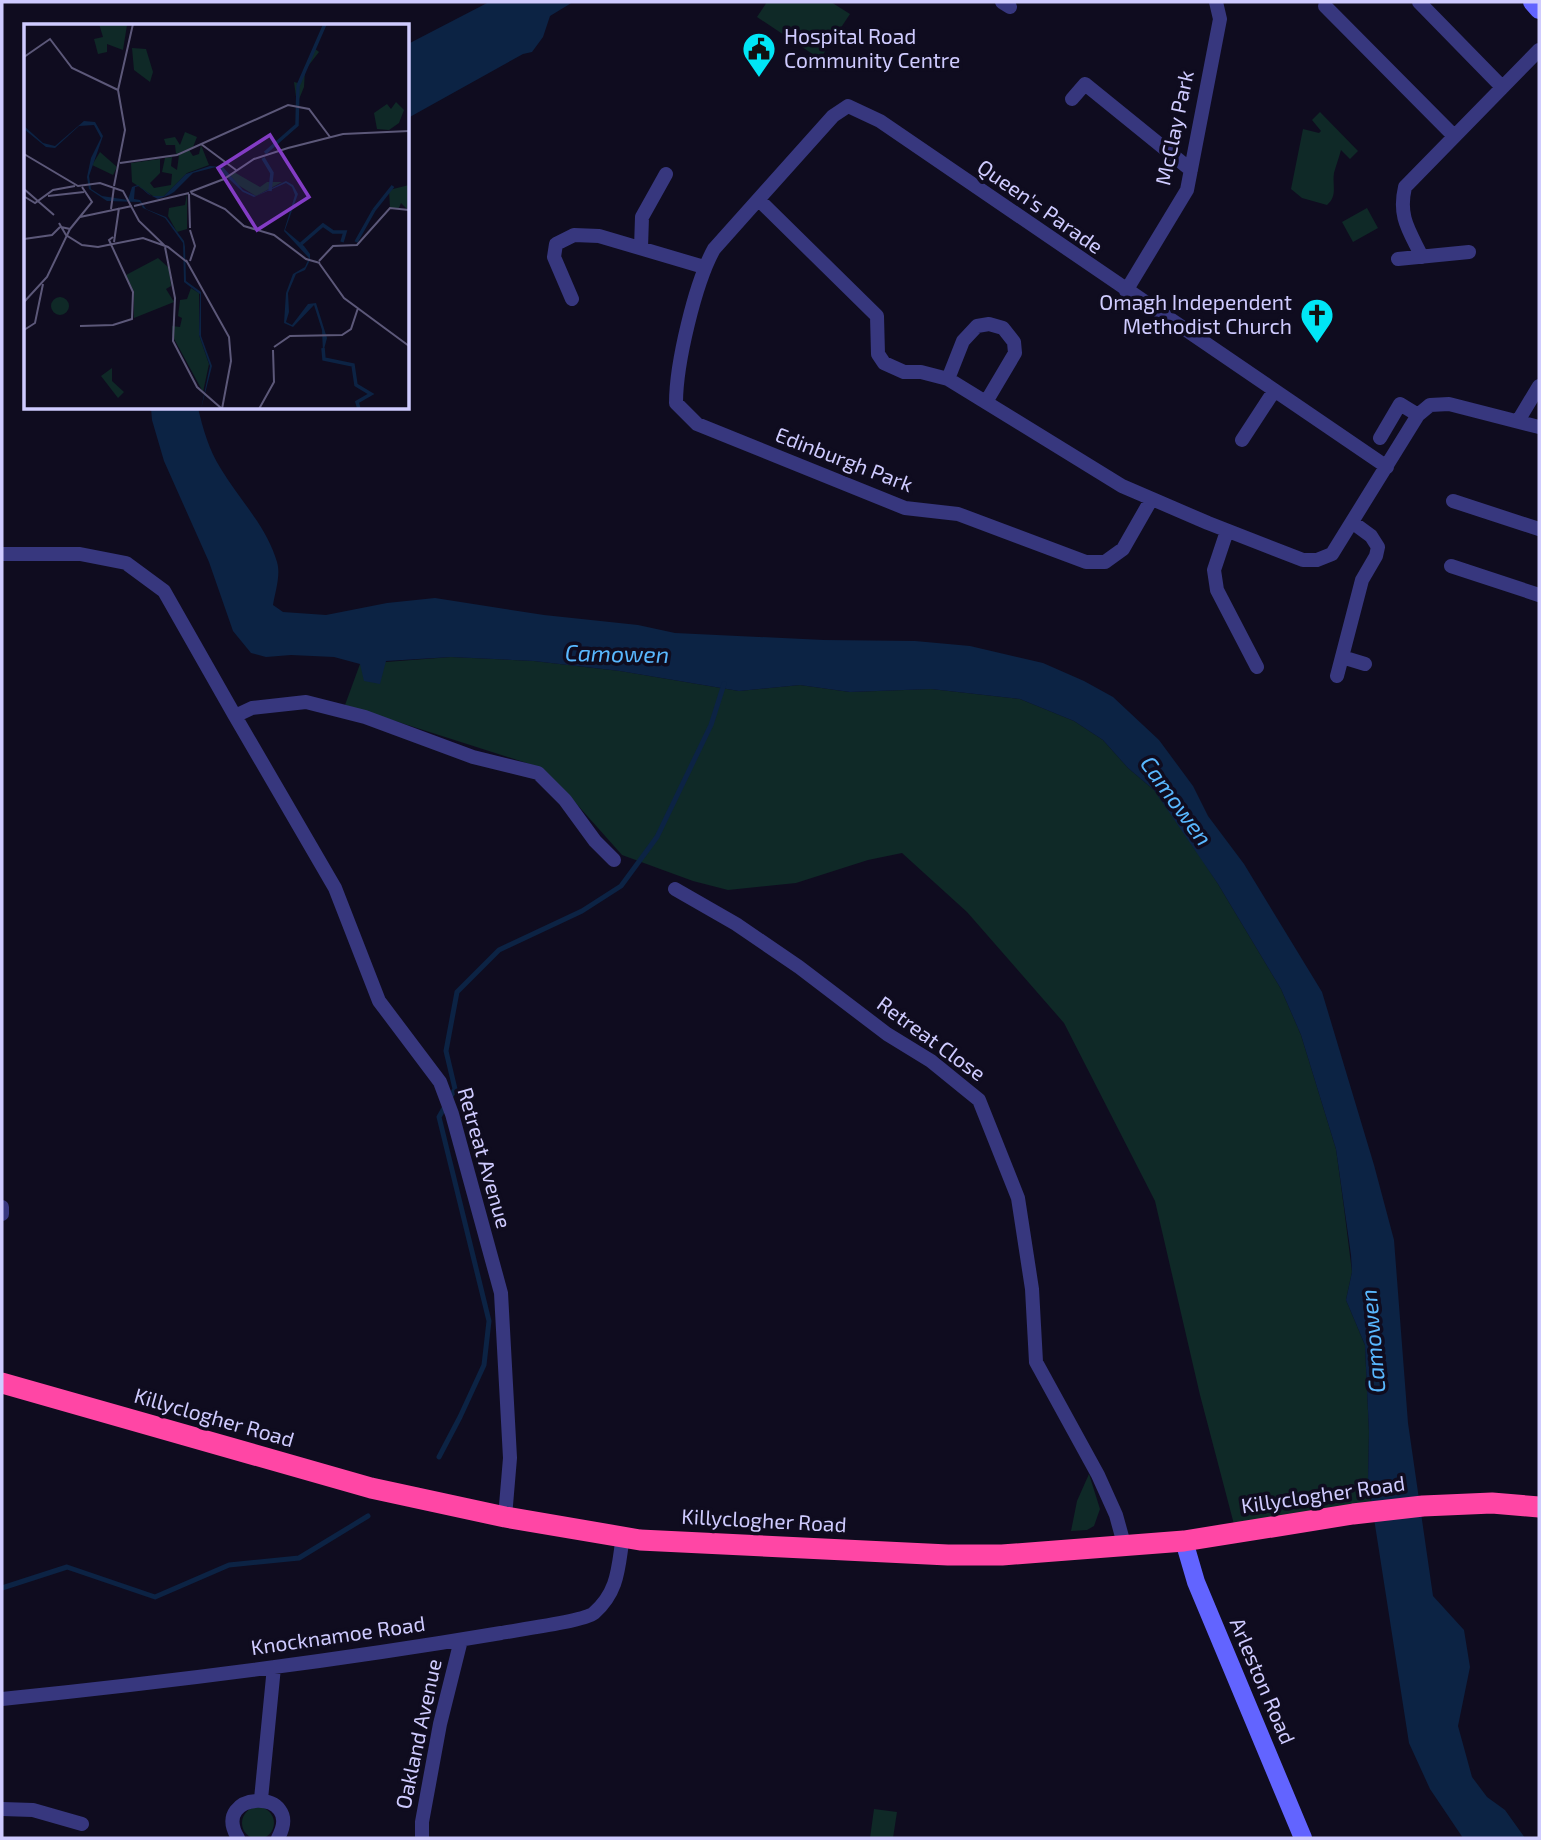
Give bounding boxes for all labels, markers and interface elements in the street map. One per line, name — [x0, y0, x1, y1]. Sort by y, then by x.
place label: Hospital Road Community Centre — [784, 23, 960, 72]
inset map — [24, 24, 410, 410]
public building icon: Hospital Road Community Centre — [740, 30, 778, 79]
street label: McClay Park — [1149, 68, 1198, 187]
street label: Queen's Parade — [973, 153, 1108, 259]
place label: Omagh Independent Methodist Church — [1099, 289, 1292, 338]
church icon: Omagh Independent Methodist Church — [1298, 296, 1336, 345]
street label: Edinburgh Park — [772, 421, 917, 496]
water label: Camowen — [565, 638, 669, 668]
water label: Camowen — [1135, 750, 1219, 851]
street label: Retreat Close — [873, 990, 991, 1085]
street label: Retreat Avenue — [453, 1084, 518, 1231]
water label: Camowen — [1354, 1288, 1390, 1394]
street label: Killyclogher Road — [132, 1382, 297, 1451]
street label: Killyclogher Road — [1239, 1470, 1406, 1517]
street label: Killyclogher Road — [681, 1503, 847, 1536]
street label: Knocknamoe Road — [249, 1610, 427, 1659]
street label: Arleston Road — [1226, 1613, 1301, 1747]
street label: Oakland Avenue — [389, 1656, 446, 1811]

